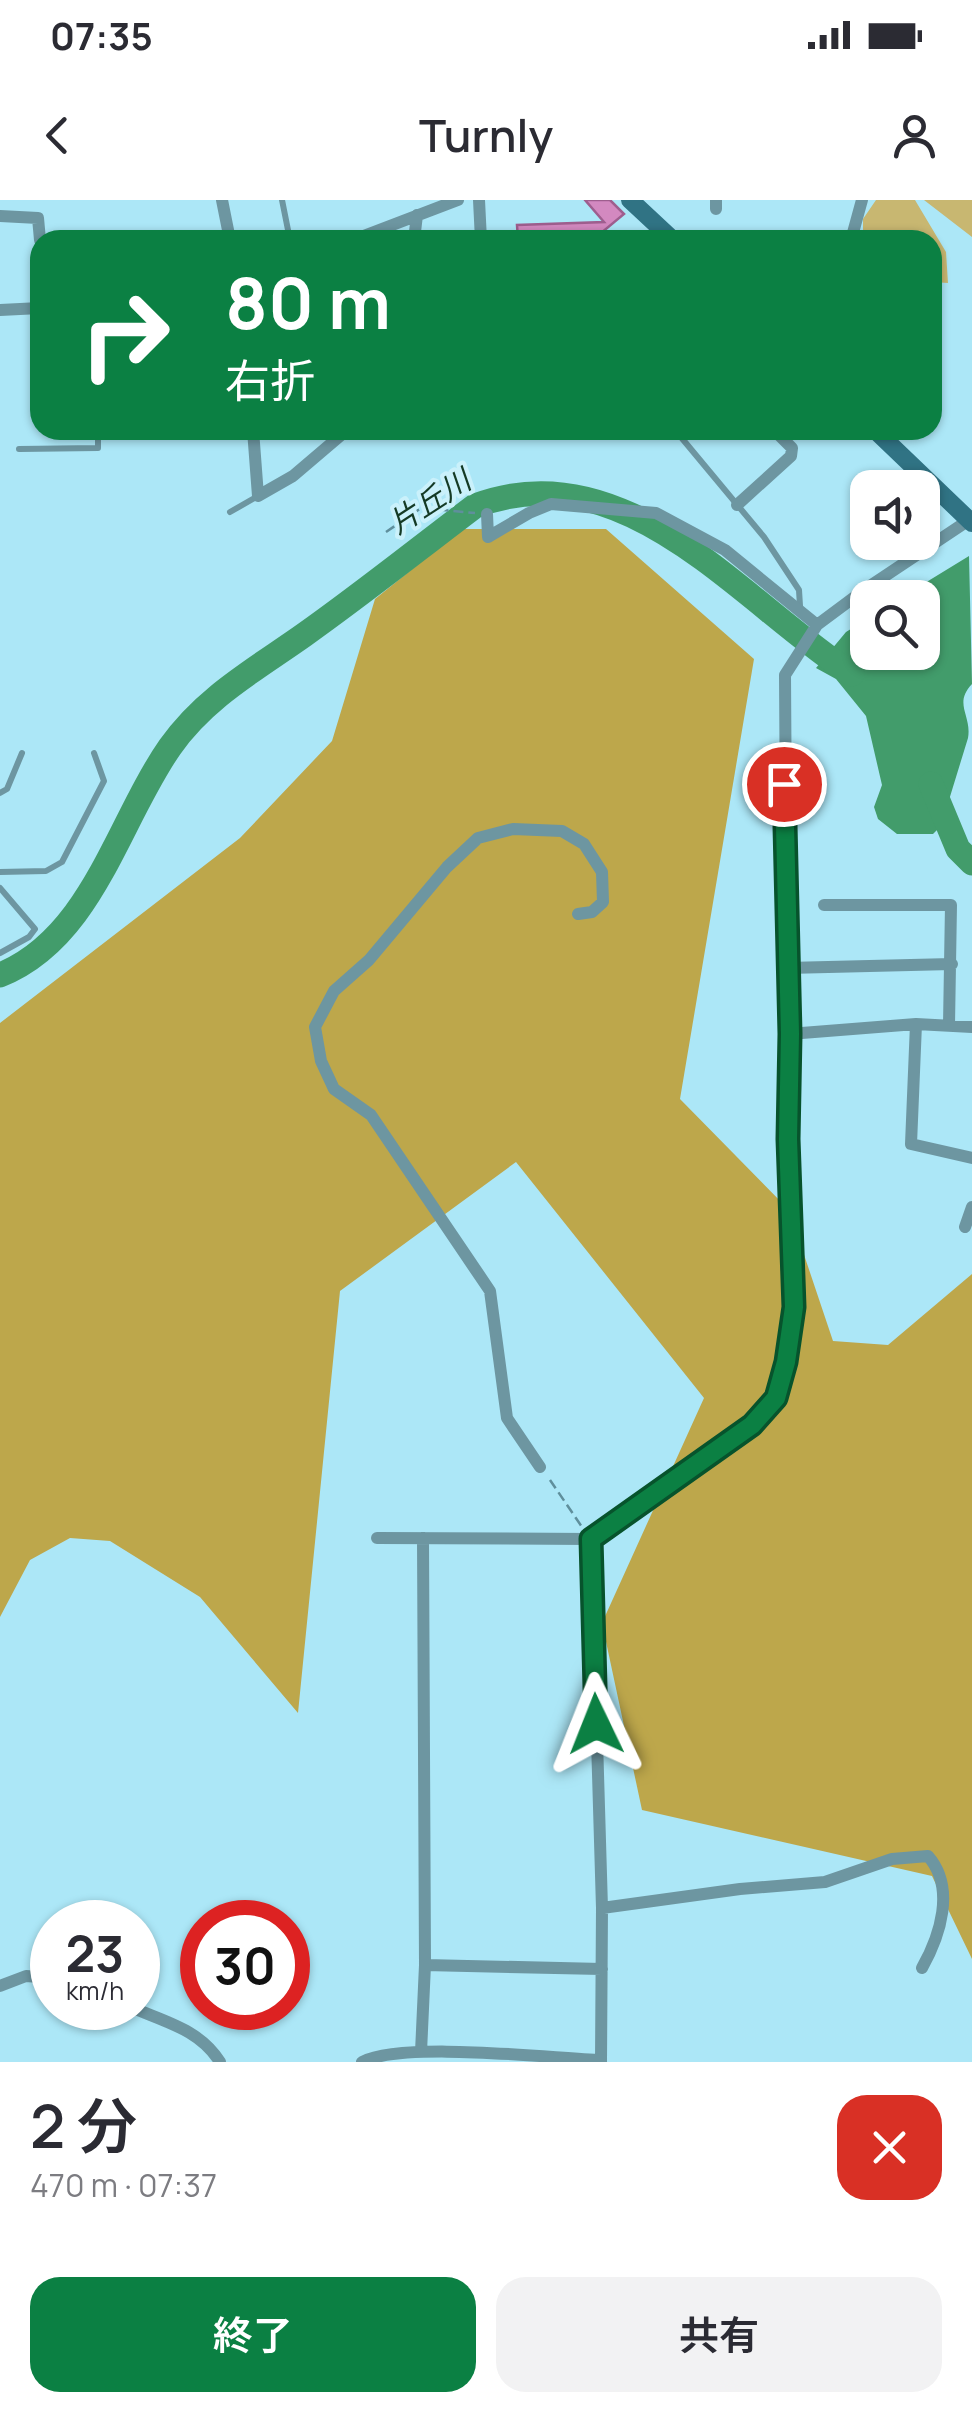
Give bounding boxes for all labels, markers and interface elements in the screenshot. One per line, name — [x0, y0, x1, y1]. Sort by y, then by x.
text: 07:35 — [50, 9, 153, 61]
text: Turnly — [419, 104, 553, 166]
icon: back — [30, 108, 85, 163]
icon: person — [887, 108, 942, 163]
text: 80 m — [225, 254, 391, 350]
icon: right — [60, 270, 190, 400]
text: 右折 — [225, 349, 315, 411]
water label: 片丘川 — [380, 457, 481, 542]
map controls — [850, 470, 940, 670]
button: sound — [850, 470, 940, 560]
button: search — [850, 580, 940, 670]
pin — [742, 742, 827, 827]
icon: arrive — [757, 757, 812, 812]
position arrow — [544, 1672, 648, 1776]
speed limit sign: 30 — [180, 1900, 310, 2030]
text: 23 — [66, 1919, 124, 1987]
text: km/h — [66, 1973, 124, 2008]
text: 2 分 — [30, 2084, 137, 2166]
button: close — [837, 2095, 942, 2200]
text: 470 m · 07:37 — [30, 2163, 217, 2207]
button: 終了 — [30, 2277, 476, 2392]
button: 共有 — [496, 2277, 942, 2392]

